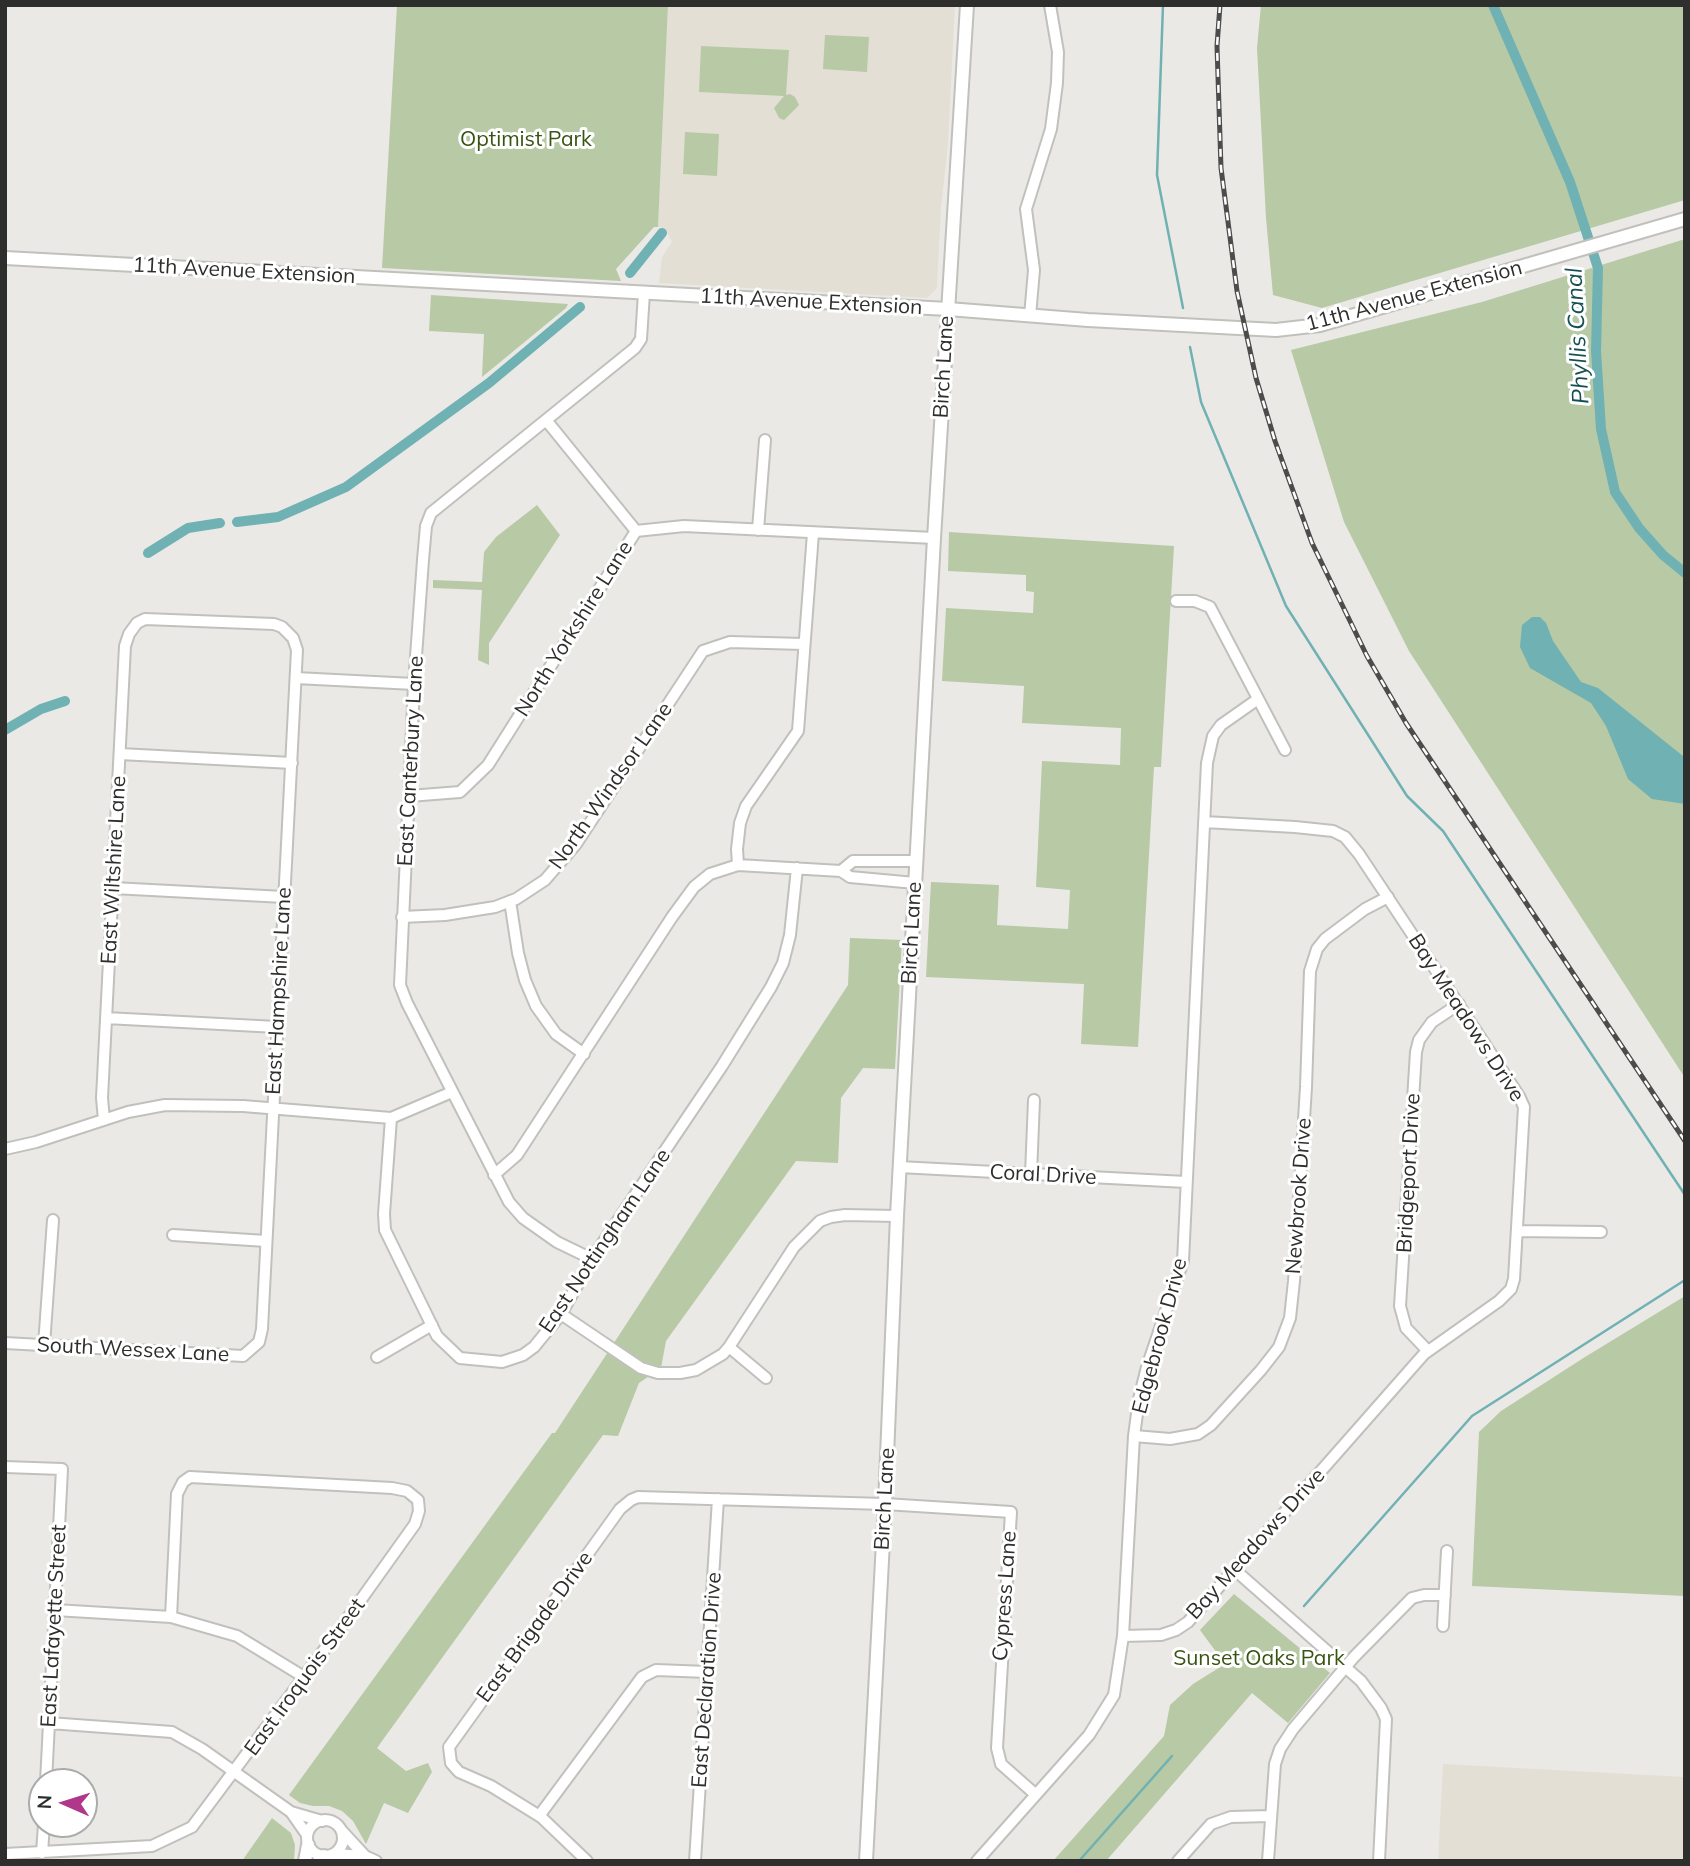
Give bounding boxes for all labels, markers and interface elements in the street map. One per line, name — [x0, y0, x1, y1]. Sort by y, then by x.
park label: Optimist Park — [460, 127, 592, 153]
street label: 11th Avenue Extension — [132, 253, 356, 289]
street label: 11th Avenue Extension — [1303, 255, 1525, 337]
water label: Phyllis Canal — [1561, 267, 1595, 405]
street label: 11th Avenue Extension — [699, 284, 923, 320]
street label: Birch Lane — [929, 315, 959, 419]
street label: North Yorkshire Lane — [510, 537, 638, 721]
street label: East Canterbury Lane — [393, 655, 429, 867]
street label: North Windsor Lane — [544, 698, 678, 874]
street label: East Wiltshire Lane — [96, 775, 132, 965]
street label: Birch Lane — [897, 881, 927, 985]
street label: East Hampshire Lane — [261, 887, 297, 1095]
street label: Bay Meadows Drive — [1402, 930, 1530, 1106]
street label: Bridgeport Drive — [1392, 1092, 1426, 1254]
street label: Newbrook Drive — [1281, 1117, 1317, 1275]
street label: East Nottingham Lane — [534, 1144, 676, 1338]
street label: Coral Drive — [989, 1160, 1097, 1190]
street label: Edgebrook Drive — [1127, 1255, 1193, 1417]
street label: South Wessex Lane — [36, 1332, 230, 1368]
street label: Birch Lane — [870, 1447, 900, 1551]
street label: Bay Meadows Drive — [1182, 1463, 1330, 1625]
street label: East Lafayette Street — [36, 1524, 72, 1728]
street label: Cypress Lane — [988, 1530, 1022, 1662]
street label: East Brigade Drive — [472, 1547, 598, 1707]
street label: East Declaration Drive — [687, 1571, 727, 1789]
street label: East Iroquois Street — [239, 1593, 371, 1761]
park label: Sunset Oaks Park — [1173, 1646, 1345, 1672]
north arrow — [28, 1768, 98, 1838]
text: N — [32, 1794, 56, 1810]

